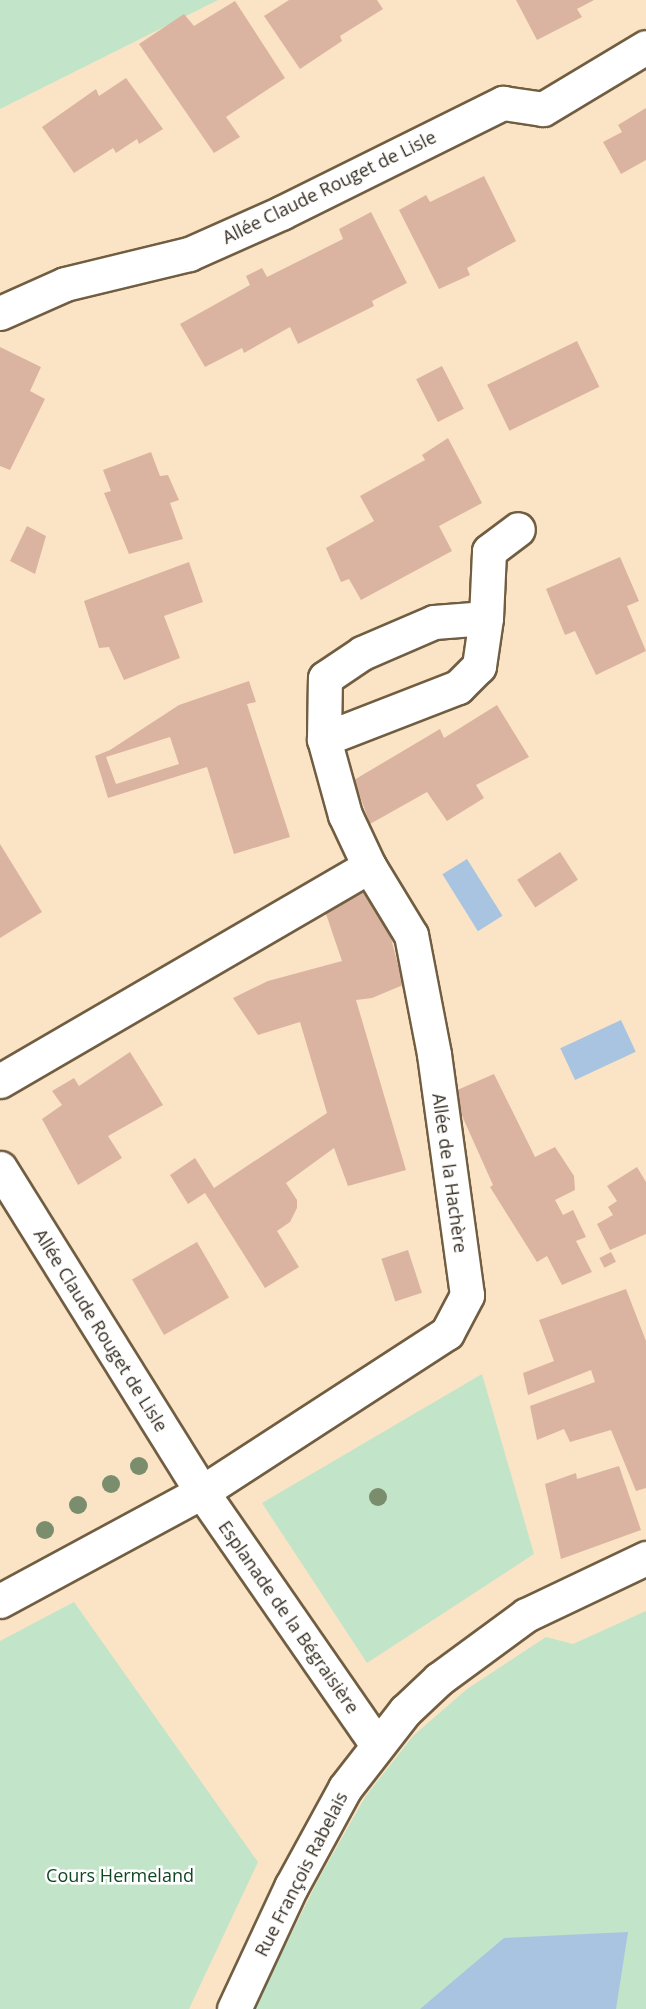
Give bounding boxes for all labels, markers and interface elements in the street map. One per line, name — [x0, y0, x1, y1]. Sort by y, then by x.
street label: Allée Claude Rouget de Lisle — [219, 126, 439, 248]
street label: Allée de la Hachère — [428, 1092, 472, 1254]
street label: Allée Claude Rouget de Lisle — [30, 1225, 172, 1435]
street label: Esplanade de la Bégraisière — [214, 1517, 364, 1717]
street label: Rue François Rabelais — [250, 1788, 352, 1960]
park label: Cours Hermeland — [46, 1864, 194, 1886]

